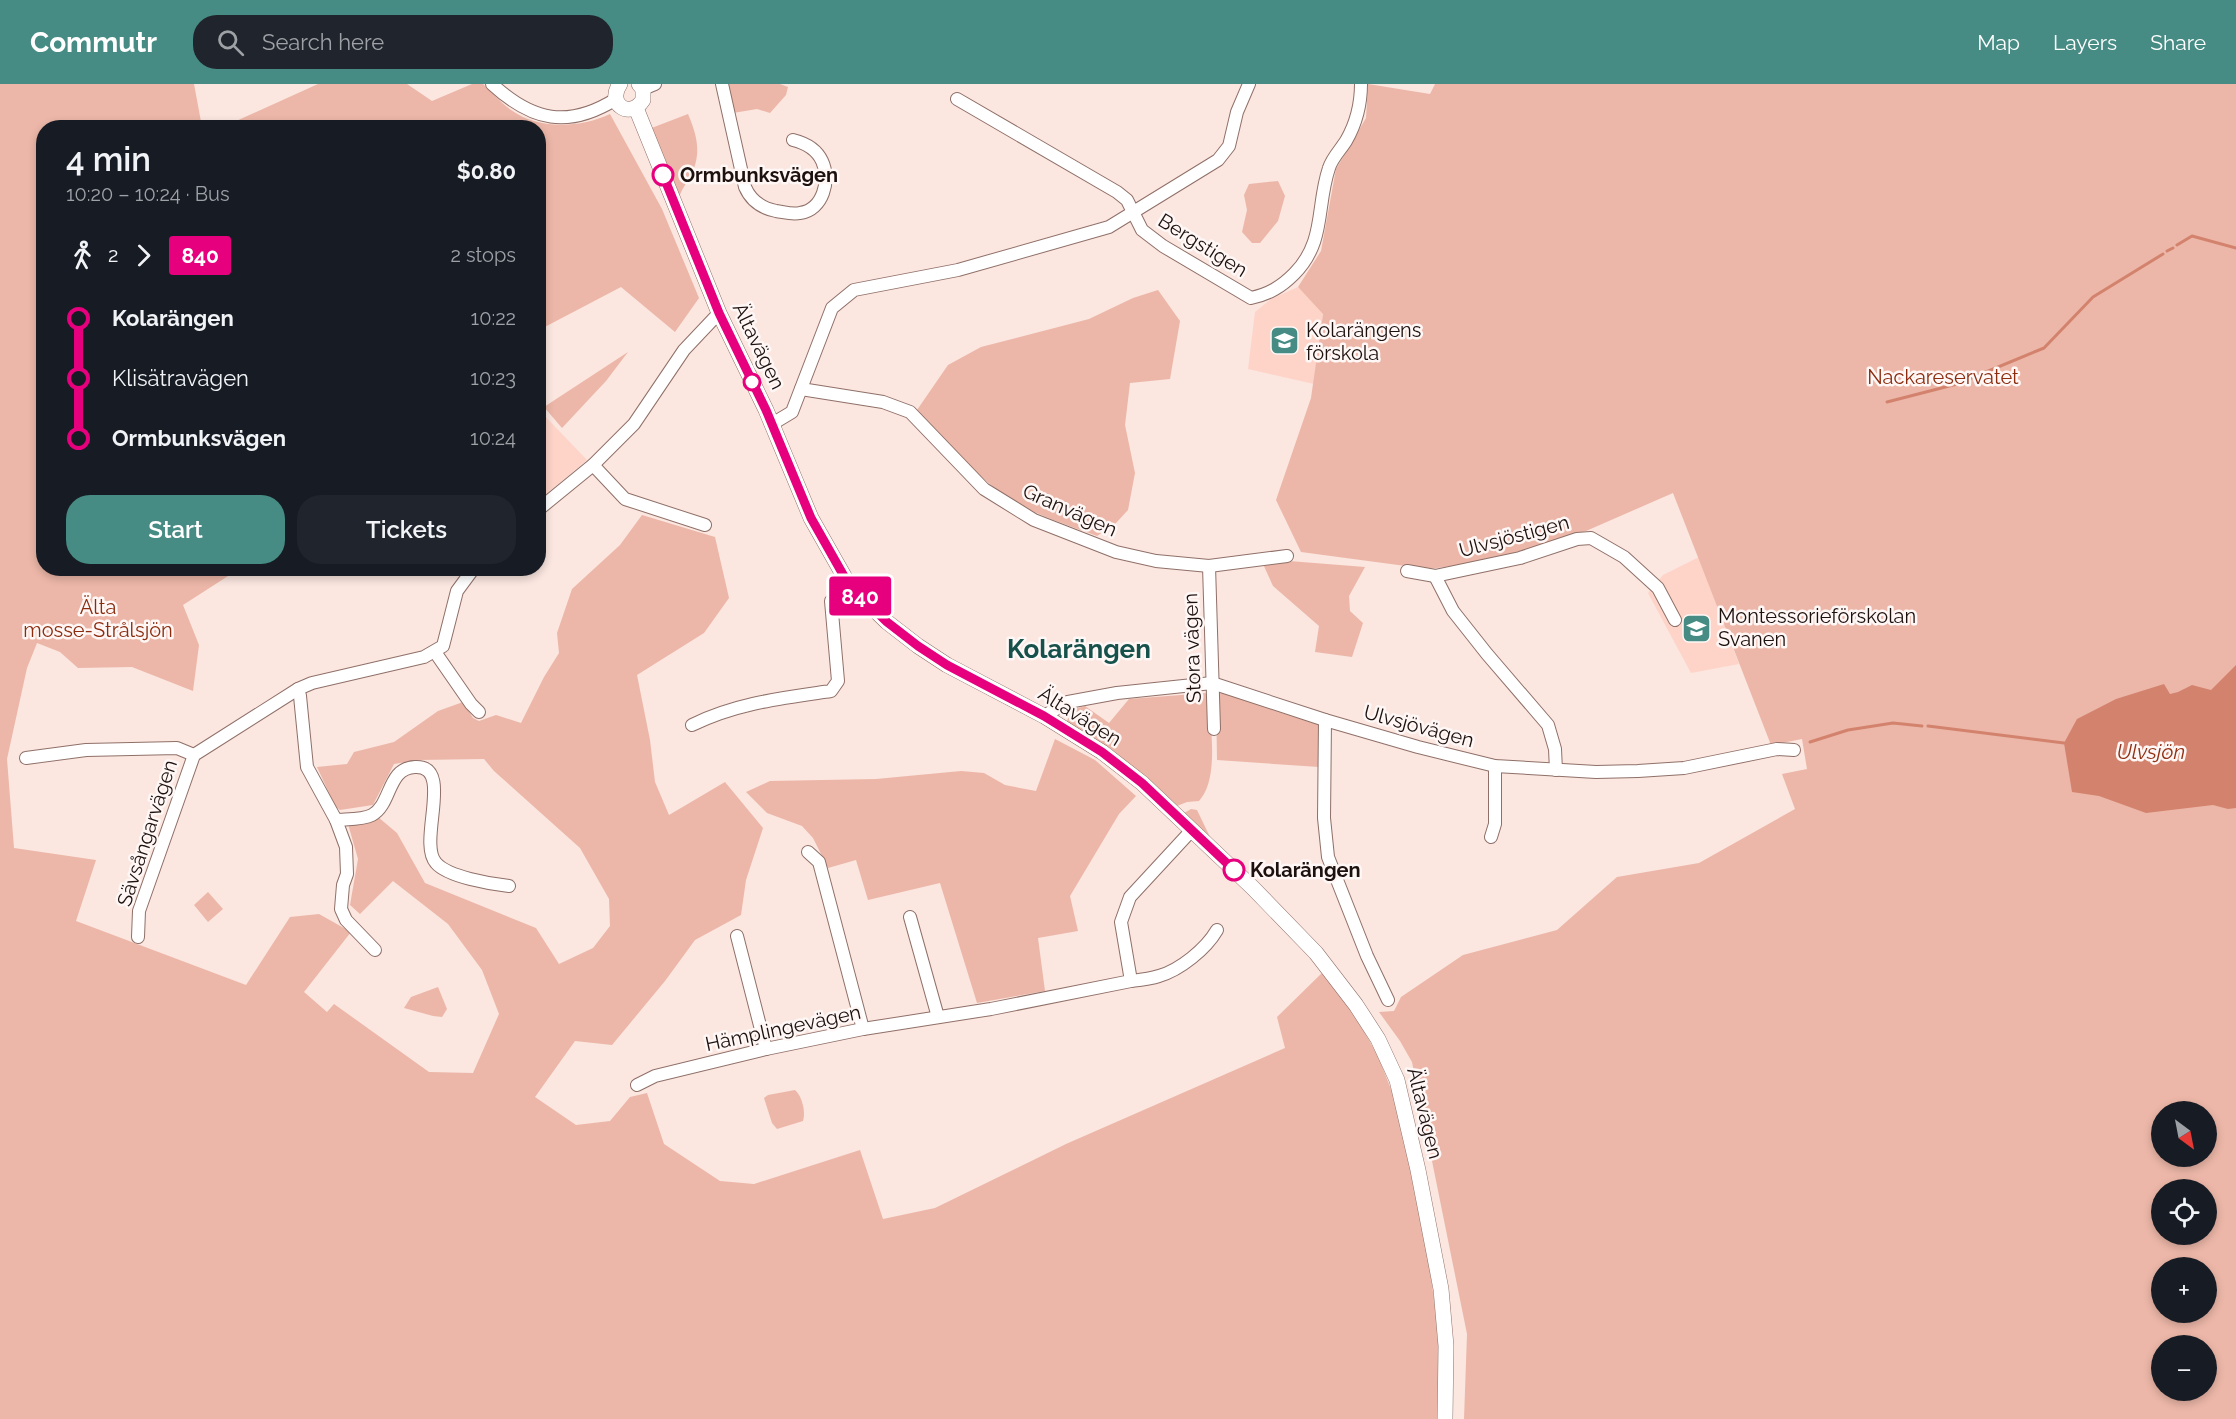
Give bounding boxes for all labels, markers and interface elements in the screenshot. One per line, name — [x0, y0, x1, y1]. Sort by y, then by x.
search box — [193, 15, 613, 69]
text: Commutr — [30, 26, 157, 59]
icon: search — [214, 26, 247, 59]
text: Search here — [262, 29, 384, 55]
text: Map — [1977, 30, 2020, 55]
text: Layers — [2053, 30, 2117, 55]
text: Share — [2150, 30, 2206, 55]
text: 4 min — [66, 140, 151, 179]
text: $0.80 — [457, 158, 516, 184]
place label: Ormbunksvägen — [680, 163, 838, 187]
marker: Ormbunksvägen — [652, 164, 674, 186]
text: 10:20 – 10:24 · Bus — [66, 182, 230, 206]
street label: Bergstigen — [1154, 208, 1252, 282]
icon: walk — [66, 239, 99, 272]
icon: forward — [127, 239, 160, 272]
text: 2 — [108, 243, 118, 267]
text: 840 — [181, 243, 219, 268]
text: 2 stops — [450, 243, 516, 267]
street label: Ältavägen — [728, 299, 790, 393]
text: Kolarängen — [112, 305, 234, 331]
text: 10:22 — [471, 306, 516, 330]
place label: Kolarängens förskola — [1306, 318, 1421, 365]
school or university icon: Kolarängens förskola — [1269, 325, 1301, 357]
text: Klisätravägen — [112, 365, 249, 391]
park label: Nackareservatet — [1867, 365, 2019, 389]
text: 10:23 — [470, 366, 516, 390]
unlabelled marker — [743, 373, 761, 391]
text: Ormbunksvägen — [112, 425, 286, 451]
text: 10:24 — [470, 426, 516, 450]
street label: Granvägen — [1019, 479, 1121, 541]
button: Start — [66, 495, 285, 564]
button: Tickets — [297, 495, 516, 564]
street label: Ulvsjöstigen — [1456, 510, 1572, 562]
line badge: 840 — [826, 576, 894, 616]
text: 840 — [841, 584, 879, 609]
street label: Stora vägen — [1178, 593, 1206, 703]
park label: Älta mosse-Strålsjön — [23, 595, 173, 642]
place label: Montessorieförskolan Svanen — [1718, 604, 1916, 651]
school or university icon: Montessorieförskolan Svanen — [1681, 612, 1713, 644]
district label: Kolarängen — [1007, 634, 1151, 664]
street label: Ältavägen — [1034, 681, 1126, 751]
street label: Ulvsjövägen — [1361, 700, 1477, 752]
water label: Ulvsjön — [2117, 739, 2185, 764]
street label: Sävsångarvägen — [112, 757, 182, 909]
place label: Kolarängen — [1250, 858, 1361, 882]
marker: Kolarängen — [1223, 859, 1245, 881]
street label: Hämplingevägen — [703, 1000, 863, 1056]
street label: Ältavägen — [1402, 1065, 1448, 1161]
north arrow — [2151, 1101, 2217, 1167]
map controls — [2151, 1101, 2217, 1401]
button: locate — [2151, 1179, 2217, 1245]
button: + — [2151, 1257, 2217, 1323]
button: − — [2151, 1335, 2217, 1401]

